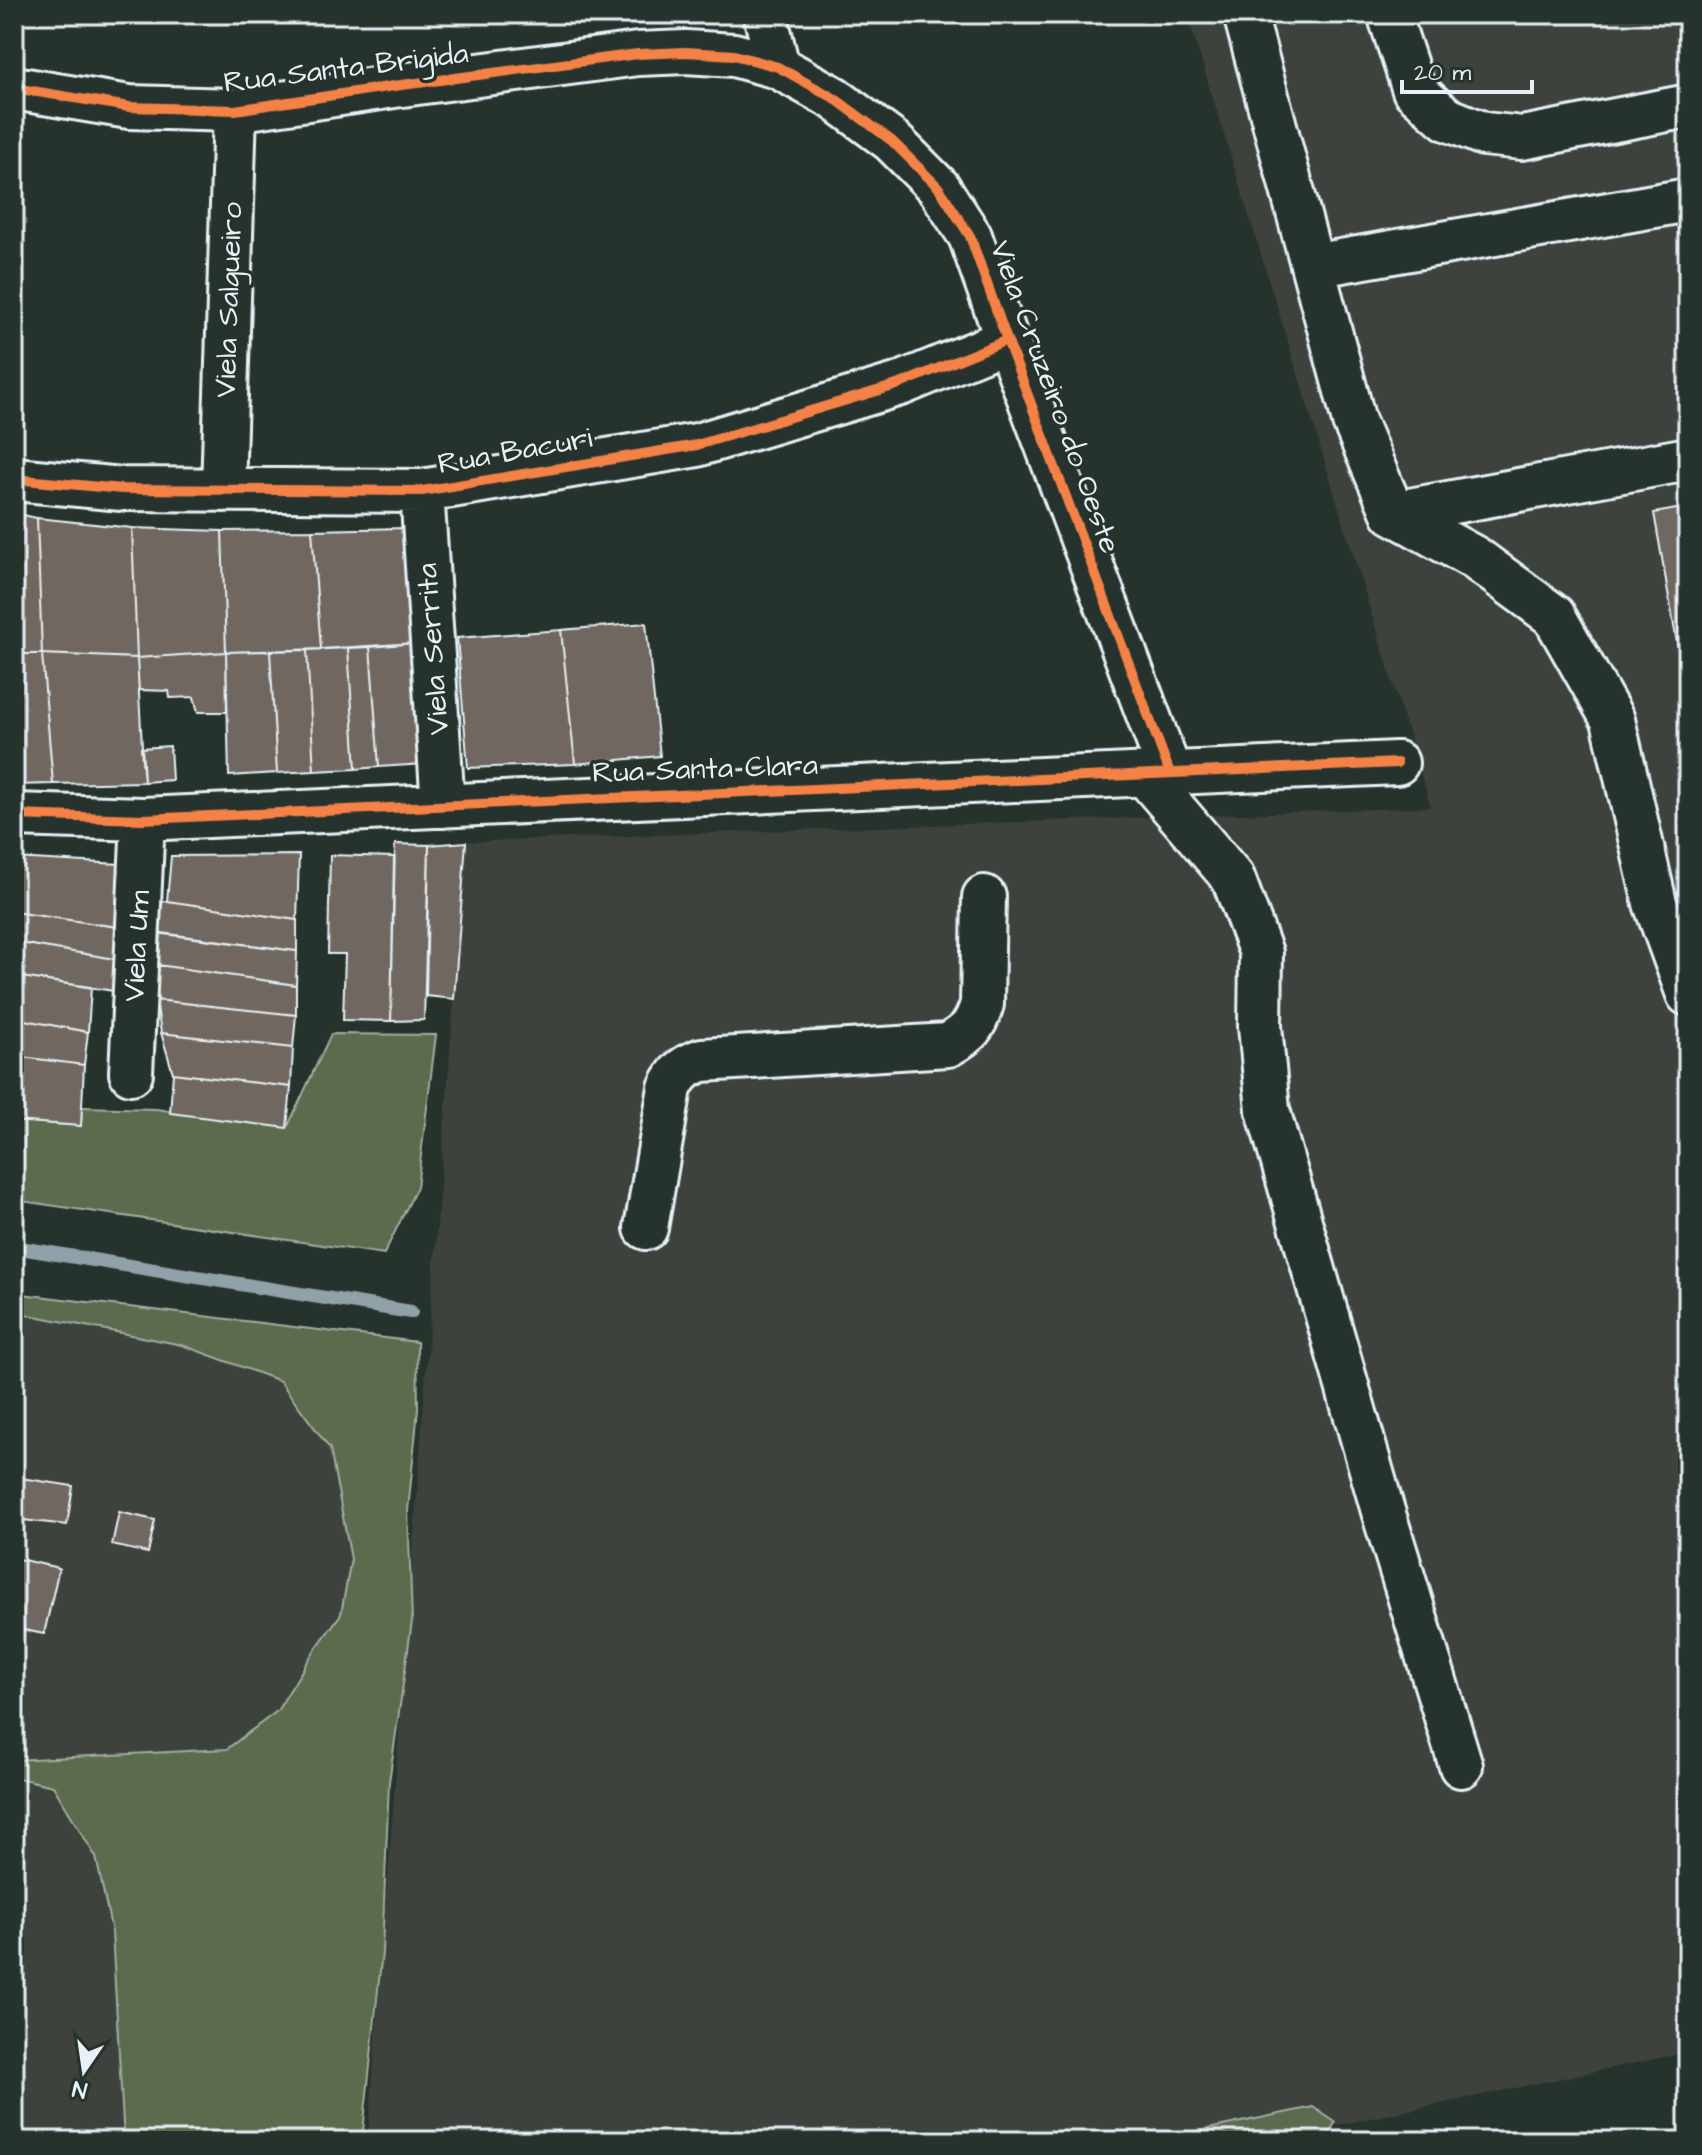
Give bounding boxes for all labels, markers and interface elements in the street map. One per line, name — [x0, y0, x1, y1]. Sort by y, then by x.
street label: Rua Santa Brigida — [221, 32, 471, 105]
scale bar — [1402, 44, 1532, 94]
text: 20 m — [1414, 56, 1471, 90]
street label: Viela Salgueiro — [205, 201, 254, 399]
street label: Viela Cruzeiro do Oeste — [979, 235, 1131, 559]
street label: Rua Bacuri — [435, 417, 596, 485]
street label: Viela Serrita — [406, 562, 460, 736]
street label: Rua Santa Clara — [591, 744, 819, 794]
street label: Viela Um — [113, 888, 161, 1003]
north arrow — [44, 2031, 124, 2111]
text: N — [69, 2072, 90, 2106]

